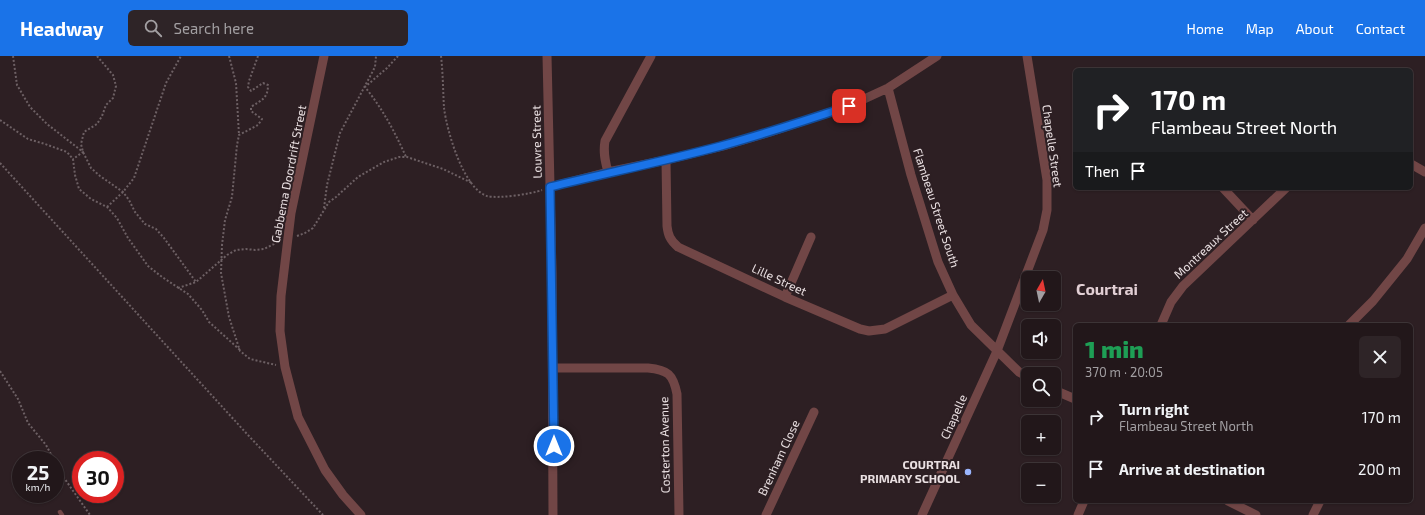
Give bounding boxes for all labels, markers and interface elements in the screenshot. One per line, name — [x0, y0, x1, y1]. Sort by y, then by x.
search box — [128, 10, 408, 46]
text: Headway — [20, 17, 104, 40]
icon: search — [142, 17, 164, 39]
text: Search here — [174, 19, 254, 37]
text: Home — [1187, 20, 1224, 37]
text: Map — [1246, 20, 1274, 37]
text: About — [1296, 20, 1334, 37]
text: Contact — [1356, 20, 1405, 37]
text: 170 m — [1151, 82, 1226, 116]
icon: right — [1085, 84, 1137, 136]
pin — [832, 89, 866, 123]
icon: arrive — [838, 95, 860, 117]
street label: Gabbema Doordrift Street — [268, 103, 308, 244]
street label: Chapelle Street — [1040, 104, 1066, 189]
street label: Louvre Street — [528, 105, 544, 179]
text: Flambeau Street North — [1151, 116, 1337, 138]
street label: Flambeau Street South — [911, 146, 963, 269]
icon: arrive — [1127, 160, 1149, 182]
text: Then — [1085, 162, 1119, 180]
street label: Montreaux Street — [1171, 205, 1250, 281]
street label: Lille Street — [750, 260, 809, 298]
north arrow — [1021, 271, 1061, 311]
map controls — [1021, 271, 1061, 503]
district label: Courtrai — [1076, 279, 1138, 298]
button: sound — [1021, 319, 1061, 359]
text: 1 min — [1085, 334, 1144, 363]
button: close — [1359, 336, 1401, 378]
text: 370 m · 20:05 — [1085, 364, 1163, 380]
button: search — [1021, 367, 1061, 407]
street label: Chapelle — [937, 392, 969, 441]
street label: Costerton Avenue — [656, 397, 672, 493]
text: Turn right — [1119, 400, 1189, 418]
icon: right — [1085, 406, 1107, 428]
text: 170 m — [1362, 408, 1401, 426]
button: + — [1021, 415, 1061, 455]
street label: Brenham Close — [754, 417, 802, 498]
text: Flambeau Street North — [1119, 418, 1254, 434]
position arrow — [533, 425, 575, 467]
speed limit sign: 30 — [72, 451, 124, 503]
place label: COURTRAI PRIMARY SCHOOL — [860, 457, 961, 485]
icon: arrive — [1085, 458, 1107, 480]
text: 25 — [27, 460, 49, 484]
text: Arrive at destination — [1119, 460, 1265, 478]
text: 200 m — [1358, 460, 1401, 478]
button: − — [1021, 463, 1061, 503]
marker: COURTRAI PRIMARY SCHOOL — [963, 467, 973, 477]
text: km/h — [26, 481, 50, 493]

